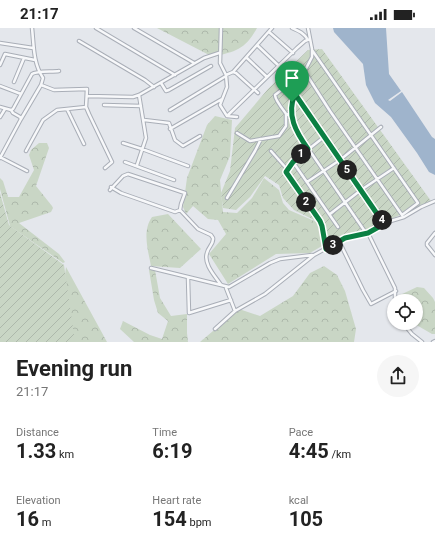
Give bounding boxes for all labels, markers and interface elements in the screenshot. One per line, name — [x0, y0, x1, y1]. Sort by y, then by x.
text: 21:17 — [20, 5, 59, 23]
pin — [275, 61, 309, 102]
icon: arrive — [281, 67, 303, 89]
pin: 1 — [291, 144, 311, 164]
text: 1 — [298, 147, 304, 160]
pin: 5 — [337, 160, 357, 180]
text: 5 — [344, 163, 350, 176]
pin: 2 — [296, 192, 316, 212]
text: 2 — [303, 195, 309, 208]
pin: 4 — [372, 210, 392, 230]
text: 4 — [379, 213, 385, 226]
pin: 3 — [323, 235, 343, 255]
text: 3 — [330, 238, 336, 251]
map controls — [387, 294, 423, 330]
button: locate — [387, 294, 423, 330]
button: share — [377, 355, 419, 397]
text: Evening run — [16, 356, 132, 381]
text: 21:17 — [16, 384, 48, 399]
text: Distance — [16, 426, 59, 439]
text: Time — [152, 426, 177, 439]
text: Pace — [289, 426, 313, 439]
text: 1.33 — [16, 439, 56, 463]
text: 6:19 — [152, 439, 192, 463]
text: 4:45 — [289, 439, 329, 463]
text: km — [56, 448, 74, 461]
text: /km — [329, 448, 351, 461]
text: Elevation — [16, 494, 61, 507]
text: Heart rate — [152, 494, 201, 507]
text: kcal — [289, 494, 309, 507]
text: 16 — [16, 507, 39, 531]
text: 154 — [152, 507, 187, 531]
text: 105 — [289, 507, 323, 531]
text: m — [39, 516, 51, 529]
text: bpm — [187, 516, 212, 529]

